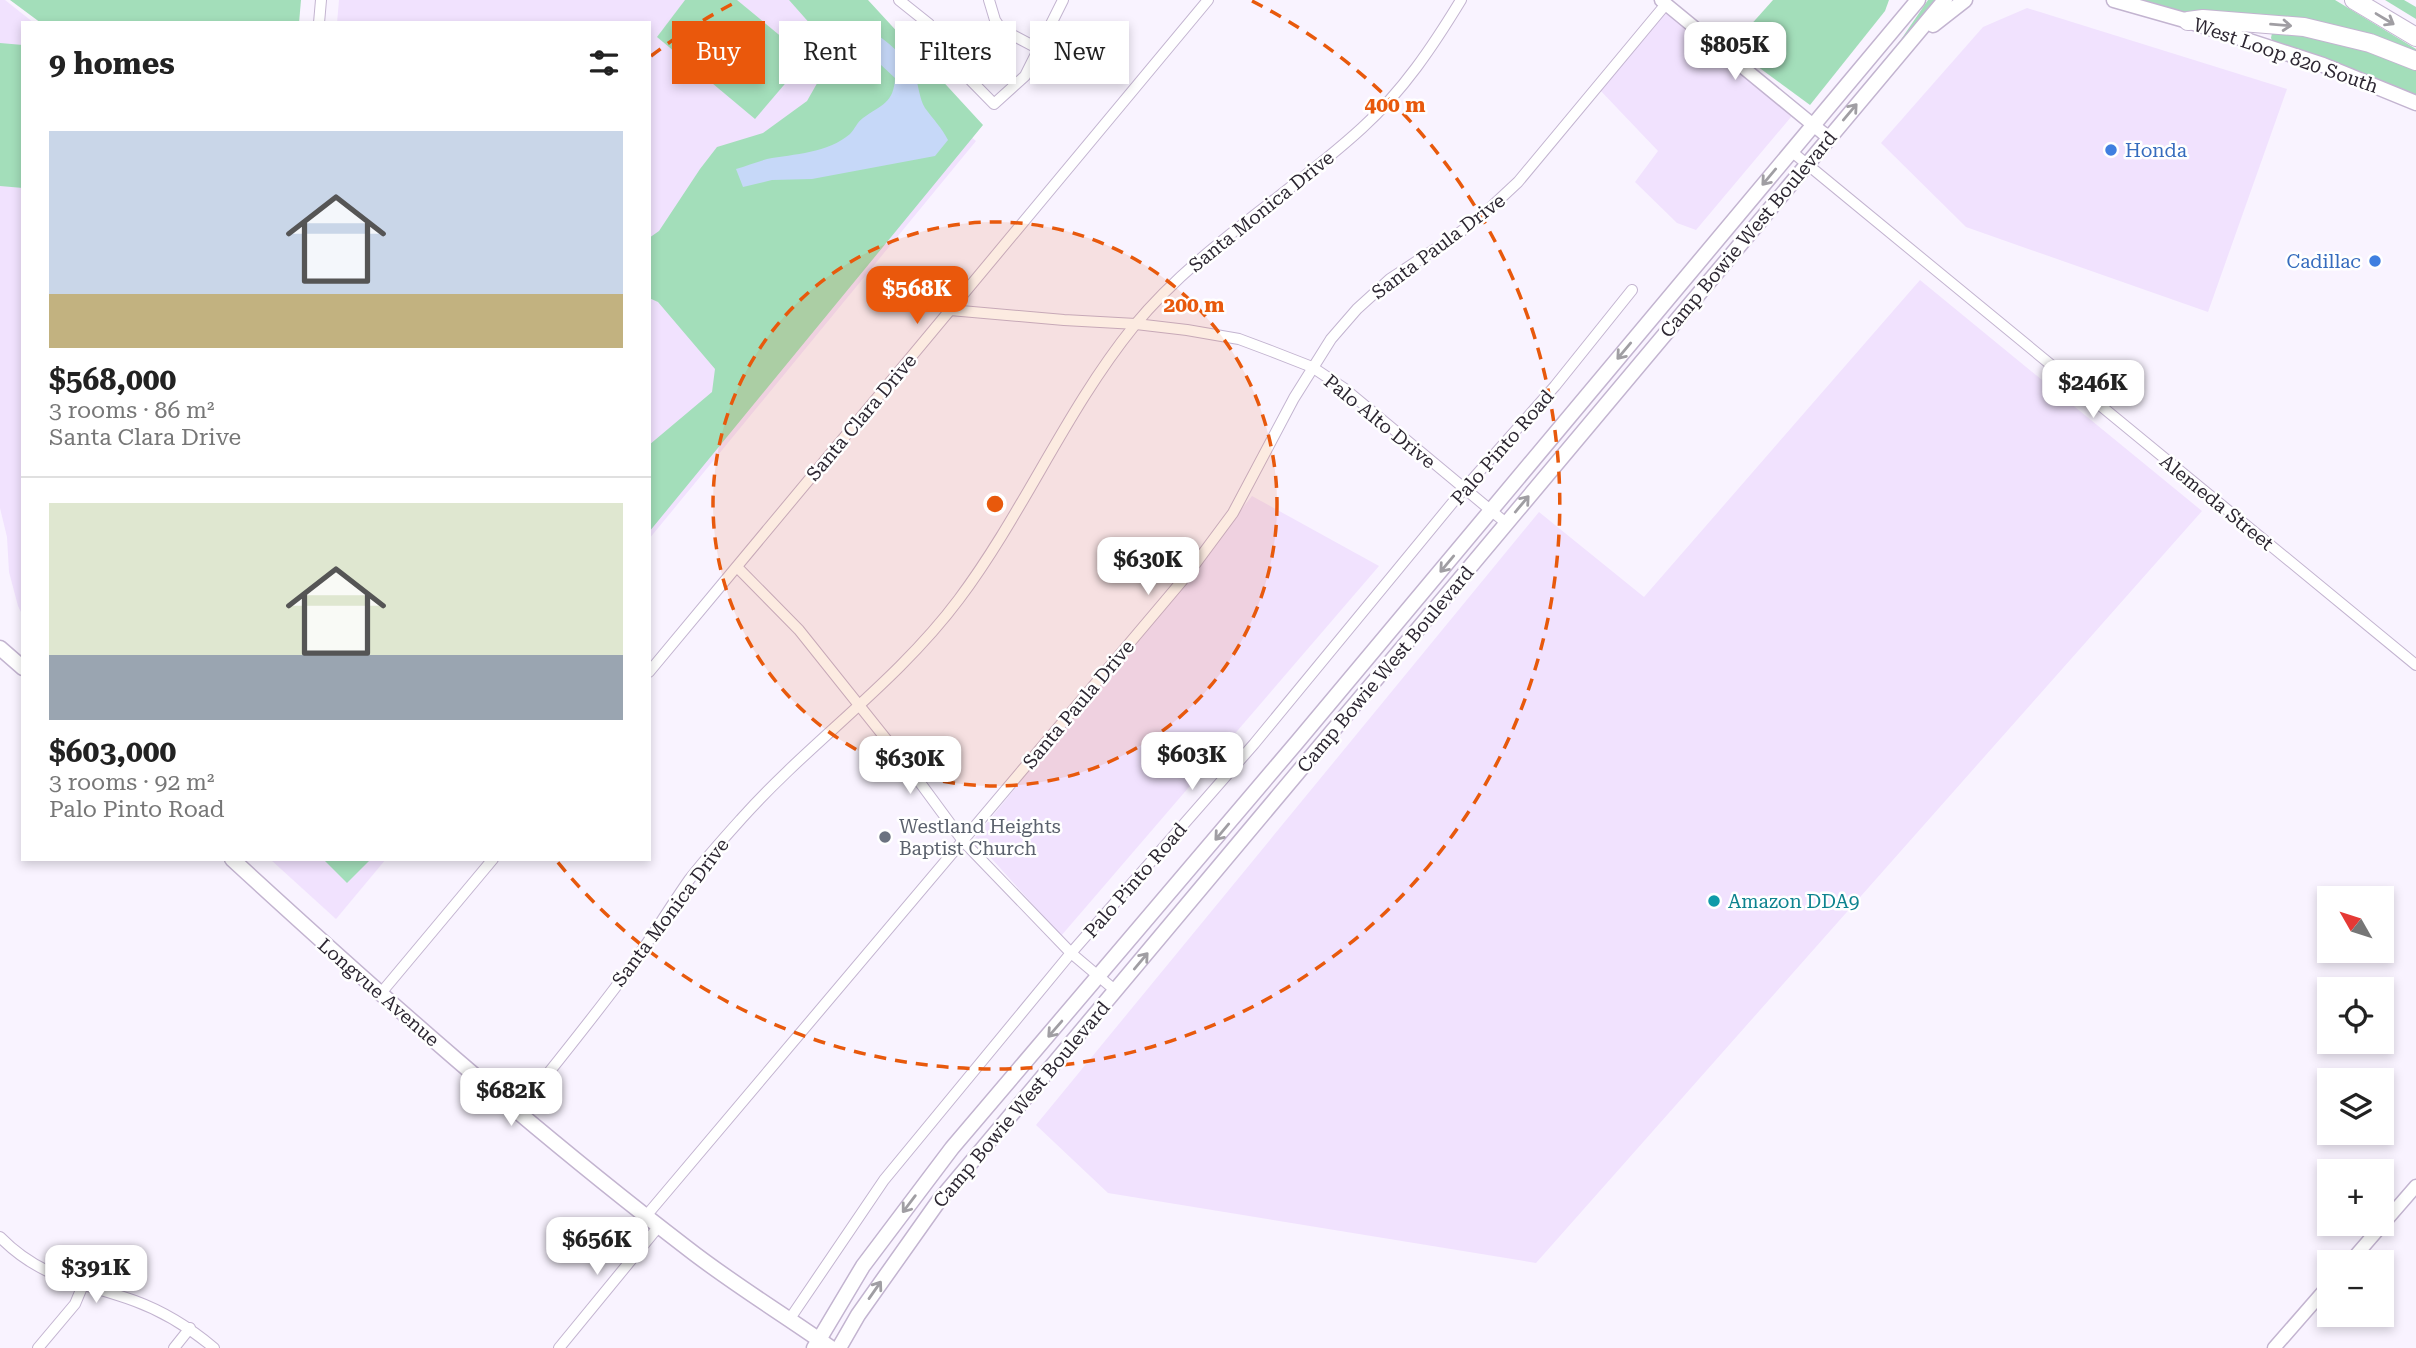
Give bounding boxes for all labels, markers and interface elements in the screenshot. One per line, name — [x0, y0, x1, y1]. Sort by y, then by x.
one-way arrow — [2374, 12, 2394, 26]
street label: West Loop 820 South — [2190, 13, 2381, 98]
one-way arrow — [2269, 19, 2292, 32]
chip: Buy — [672, 21, 765, 84]
chip: Rent — [779, 21, 881, 84]
chip: Filters — [895, 21, 1016, 84]
chip: New — [1030, 21, 1129, 84]
pin: $805K — [1686, 22, 1784, 82]
text: $805K — [1700, 31, 1770, 58]
icon: filters — [585, 44, 623, 82]
text: 9 homes — [49, 46, 175, 81]
text: 400 m — [1365, 93, 1425, 117]
one-way arrow — [1843, 103, 1858, 121]
street label: Camp Bowie West Boulevard — [1655, 126, 1842, 342]
place label: Honda — [2125, 139, 2188, 162]
marker: Honda — [2103, 142, 2119, 158]
street label: Santa Monica Drive — [1184, 146, 1338, 277]
one-way arrow — [1761, 167, 1777, 185]
icon: home — [273, 176, 399, 302]
street label: Santa Paula Drive — [1367, 189, 1509, 304]
place label: Cadillac — [2287, 250, 2361, 273]
marker: Cadillac — [2367, 253, 2383, 269]
pin: $568K — [868, 266, 966, 326]
text: $568K — [882, 275, 952, 302]
text: 200 m — [1164, 293, 1224, 317]
one-way arrow — [1616, 342, 1631, 360]
street label: Santa Clara Drive — [802, 349, 921, 486]
pin: $246K — [2044, 360, 2142, 420]
text: $568,000 — [49, 362, 176, 397]
street label: Palo Alto Drive — [1319, 369, 1440, 473]
text: $246K — [2058, 369, 2128, 396]
street label: Palo Pinto Road — [1446, 385, 1559, 510]
text: 3 rooms · 86 m² — [49, 397, 215, 424]
text: Santa Clara Drive — [49, 424, 241, 451]
street label: Alemeda Street — [2155, 450, 2278, 555]
centre of rings — [983, 492, 1007, 516]
one-way arrow — [1514, 495, 1530, 513]
pin: $630K — [1099, 538, 1197, 597]
text: $630K — [1113, 546, 1183, 573]
icon: home — [273, 548, 399, 674]
one-way arrow — [1439, 555, 1455, 573]
street label: Camp Bowie West Boulevard — [1292, 561, 1479, 777]
street label: Santa Paula Drive — [1018, 635, 1139, 773]
pin: $603K — [1143, 732, 1241, 792]
text: $603,000 — [49, 734, 176, 769]
pin: $630K — [861, 736, 959, 796]
text: $603K — [1157, 741, 1227, 768]
text: $630K — [875, 745, 945, 772]
text: 3 rooms · 92 m² — [49, 769, 215, 796]
text: Palo Pinto Road — [49, 796, 225, 823]
place label: Westland Heights Baptist Church — [899, 815, 1061, 860]
street label: Palo Pinto Road — [1079, 818, 1192, 943]
one-way arrow — [1214, 823, 1230, 841]
marker: Westland Heights Baptist Church — [877, 829, 893, 845]
street label: Santa Monica Drive — [607, 834, 734, 991]
north arrow — [2317, 886, 2394, 962]
map controls — [2317, 886, 2394, 1327]
place label: Amazon DDA9 — [1728, 890, 1859, 913]
marker: Amazon DDA9 — [1706, 893, 1722, 909]
street label: Longvue Avenue — [313, 933, 444, 1051]
one-way arrow — [1133, 952, 1149, 970]
button: locate — [2317, 977, 2394, 1054]
street label: Camp Bowie West Boulevard — [928, 996, 1115, 1212]
one-way arrow — [1047, 1020, 1063, 1038]
pin: $682K — [462, 1068, 560, 1128]
button: layers — [2317, 1068, 2394, 1145]
text: $682K — [476, 1077, 546, 1104]
button: + — [2317, 1159, 2394, 1236]
one-way arrow — [902, 1194, 917, 1212]
pin: $656K — [548, 1218, 646, 1277]
text: $656K — [562, 1226, 632, 1253]
pin: $391K — [47, 1246, 145, 1305]
button: − — [2317, 1250, 2394, 1327]
text: $391K — [61, 1254, 131, 1281]
one-way arrow — [868, 1281, 882, 1300]

